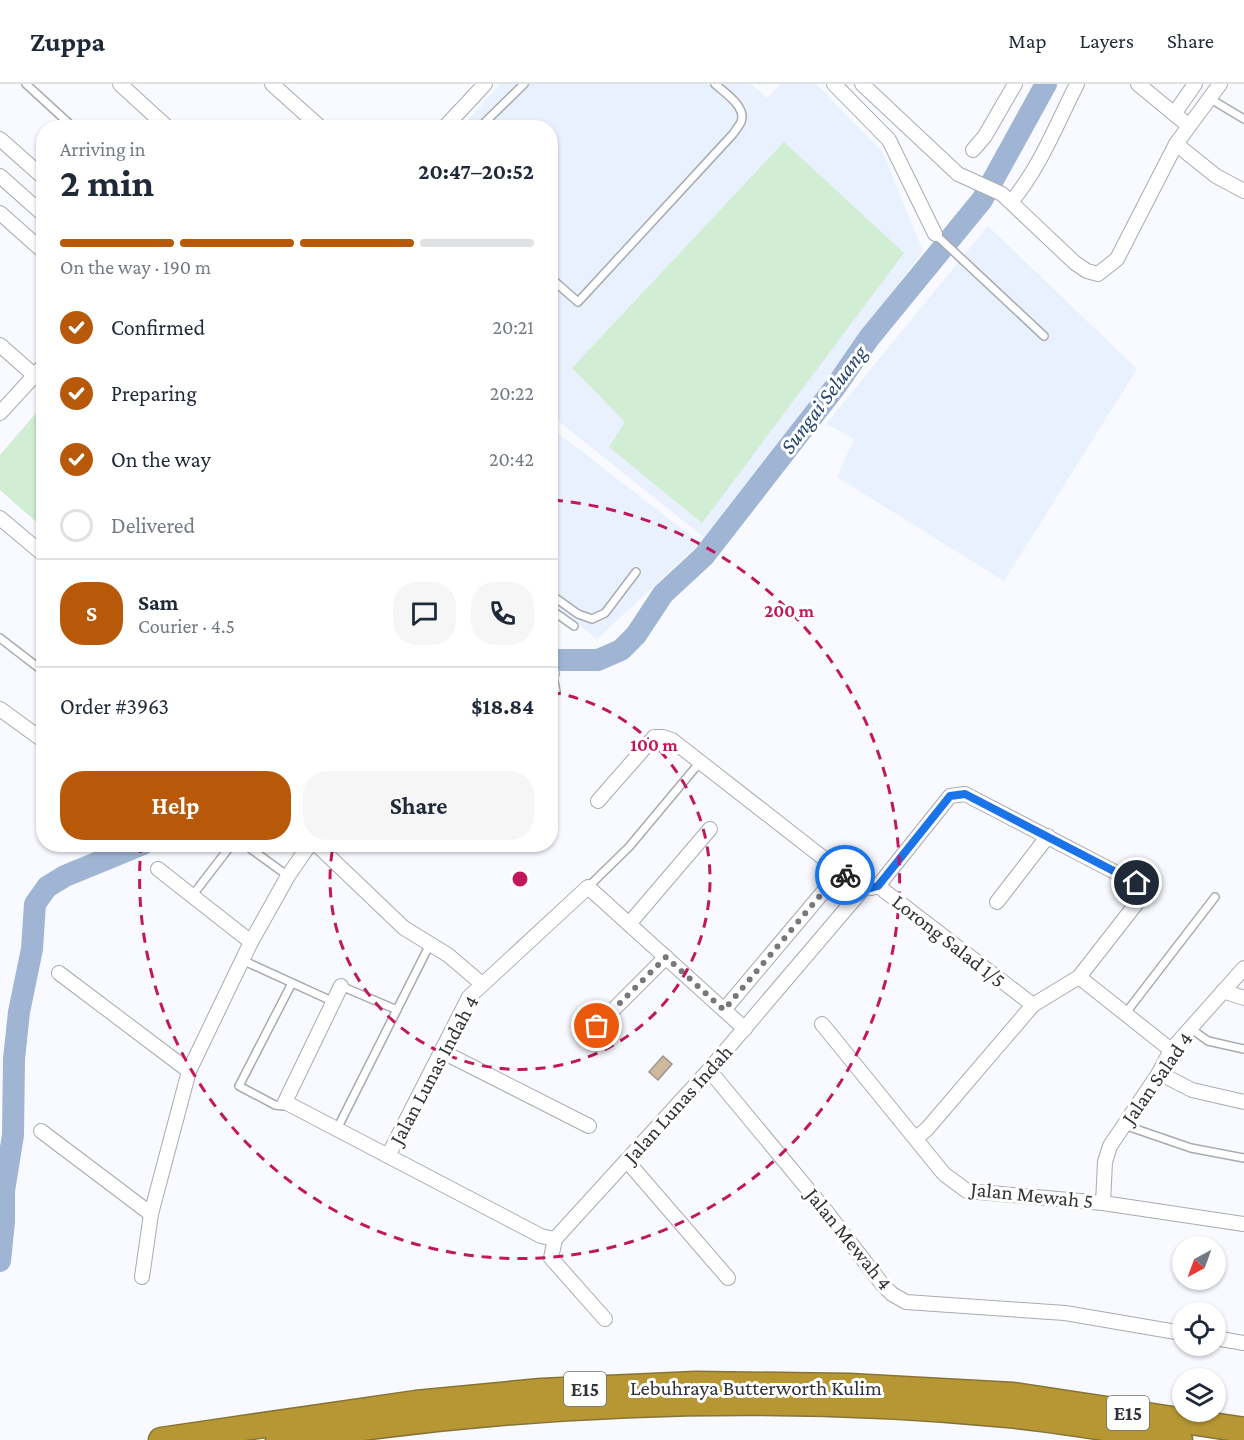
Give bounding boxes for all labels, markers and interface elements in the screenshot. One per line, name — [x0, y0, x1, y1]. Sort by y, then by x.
text: Zuppa — [30, 26, 105, 57]
text: Map — [1008, 29, 1047, 53]
text: Layers — [1080, 29, 1134, 53]
text: Share — [1167, 29, 1214, 53]
text: Arriving in — [60, 138, 145, 160]
text: 20:47–20:52 — [418, 159, 534, 184]
text: 2 min — [60, 161, 154, 204]
text: On the way · 190 m — [60, 256, 211, 278]
icon: check — [60, 311, 93, 344]
text: Confirmed — [111, 315, 205, 340]
text: 20:21 — [492, 316, 534, 338]
water label: Sungai Seluang — [775, 339, 873, 458]
icon: check — [60, 377, 93, 410]
text: Preparing — [111, 381, 197, 406]
text: 20:22 — [490, 382, 534, 404]
icon: check — [60, 443, 93, 476]
text: On the way — [111, 447, 211, 472]
text: 20:42 — [489, 448, 534, 470]
text: Delivered — [111, 513, 195, 538]
button: chat — [393, 582, 456, 645]
button: phone — [471, 582, 534, 645]
text: Sam — [138, 590, 178, 615]
text: S — [86, 601, 97, 626]
text: 200 m — [764, 601, 815, 621]
text: Courier · 4.5 — [138, 615, 235, 637]
text: Order #3963 — [60, 694, 169, 719]
text: $18.84 — [471, 694, 534, 719]
text: 100 m — [630, 735, 678, 755]
button: Help — [60, 771, 291, 840]
button: Share — [303, 771, 534, 840]
courier — [815, 845, 875, 905]
pin — [1111, 857, 1162, 908]
icon: bike — [829, 859, 862, 892]
icon: home — [1120, 866, 1153, 899]
centre of rings — [510, 869, 530, 889]
street label: Lorong Salad 1/5 — [888, 889, 1010, 993]
street label: Jalan Lunas Indah 4 — [384, 991, 483, 1150]
pin — [571, 1000, 622, 1051]
icon: bag — [580, 1009, 613, 1042]
street label: Jalan Salad 4 — [1115, 1027, 1197, 1130]
street label: Jalan Lunas Indah — [617, 1040, 737, 1170]
street label: Jalan Mewah 5 — [968, 1176, 1094, 1213]
street label: Jalan Mewah 4 — [799, 1182, 897, 1295]
north arrow — [1172, 1236, 1226, 1290]
map controls — [1172, 1236, 1226, 1422]
button: locate — [1172, 1302, 1226, 1356]
button: layers — [1172, 1368, 1226, 1422]
road number: E15 — [564, 1372, 606, 1406]
street label: Lebuhraya Butterworth Kulim — [630, 1376, 882, 1400]
road number: E15 — [1107, 1396, 1149, 1430]

